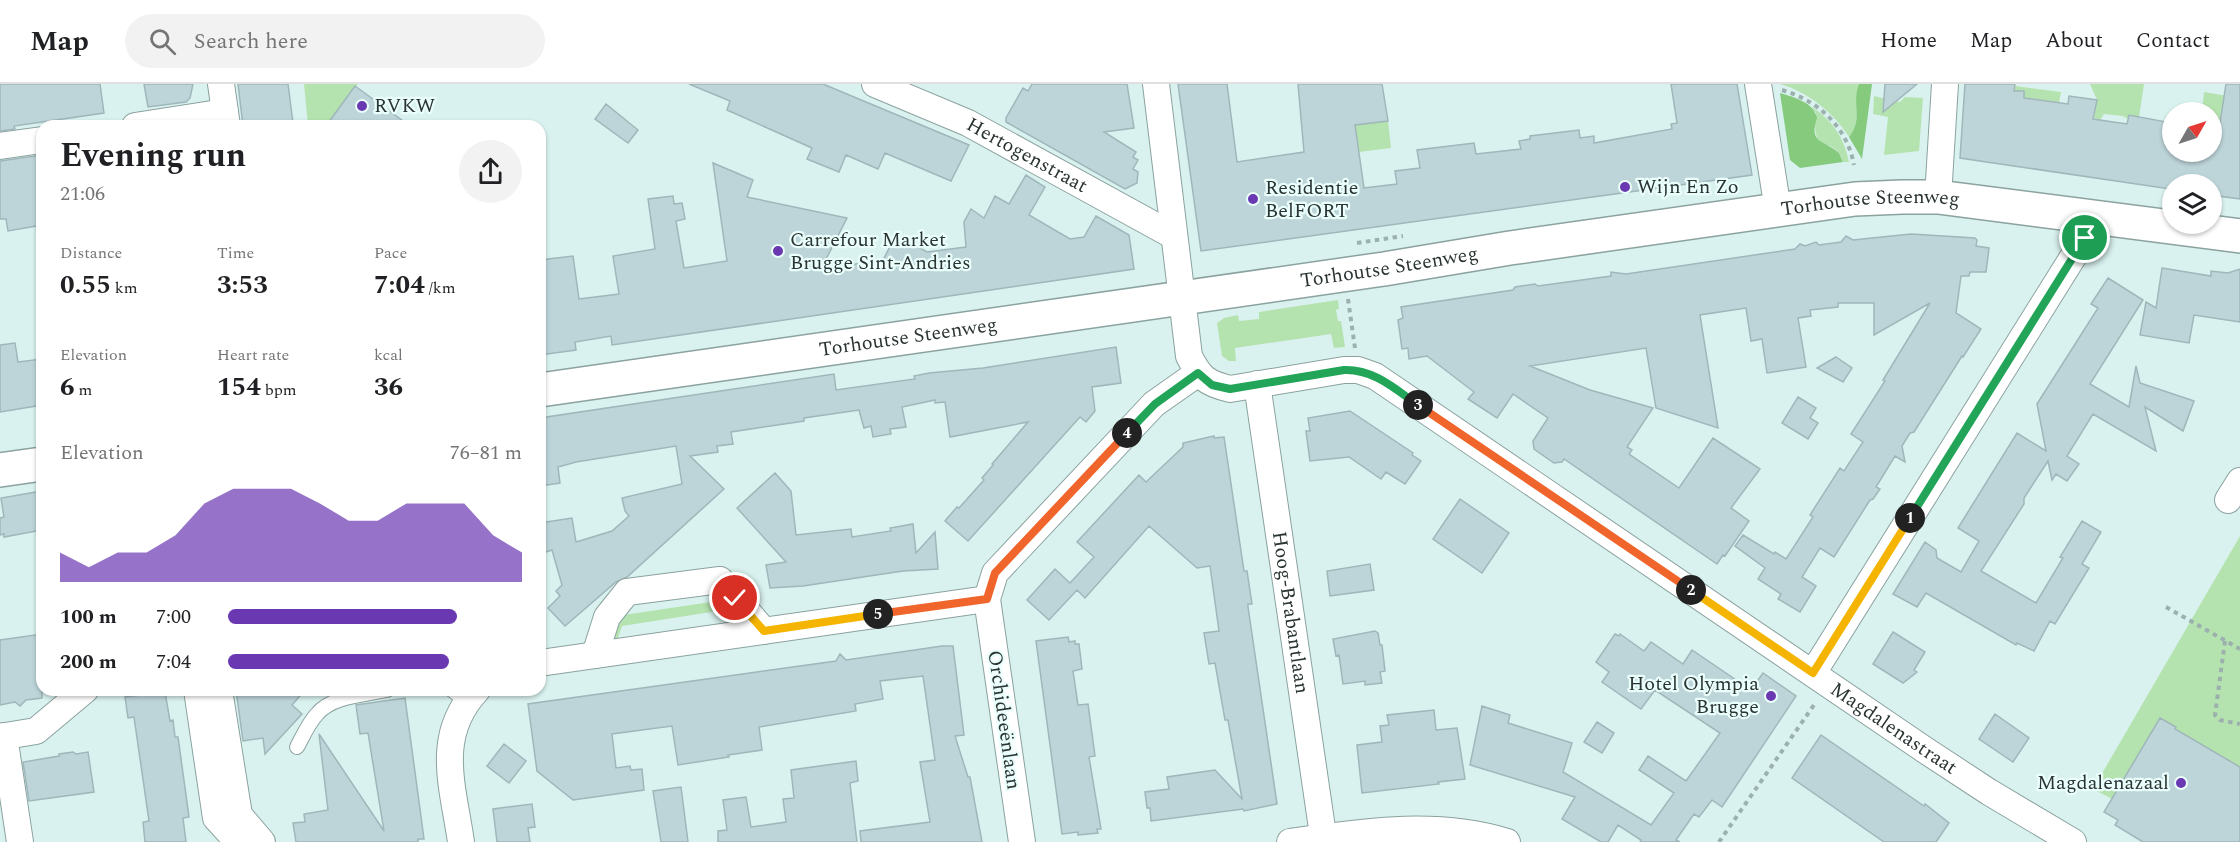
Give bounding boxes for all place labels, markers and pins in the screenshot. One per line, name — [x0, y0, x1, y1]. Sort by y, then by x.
place label: RVKW — [374, 91, 435, 121]
marker: RVKW — [355, 99, 369, 113]
place label: Wijn En Zo — [1637, 172, 1739, 202]
place label: Residentie BelFORT — [1265, 173, 1358, 226]
marker: Wijn En Zo — [1618, 180, 1632, 194]
marker: Residentie BelFORT — [1246, 192, 1260, 206]
pin — [2059, 212, 2110, 263]
place label: Carrefour Market Brugge Sint-Andries — [790, 225, 971, 278]
marker: Carrefour Market Brugge Sint-Andries — [771, 244, 785, 258]
pin: 3 — [1403, 390, 1433, 420]
pin: 4 — [1112, 418, 1142, 448]
pin: 1 — [1895, 503, 1925, 533]
pin — [709, 572, 760, 623]
pin: 2 — [1676, 575, 1706, 605]
pin: 5 — [863, 599, 893, 629]
place label: Hotel Olympia Brugge — [1628, 669, 1759, 722]
marker: Hotel Olympia Brugge — [1764, 689, 1778, 703]
place label: Magdalenazaal — [2037, 768, 2169, 798]
marker: Magdalenazaal — [2174, 776, 2188, 790]

